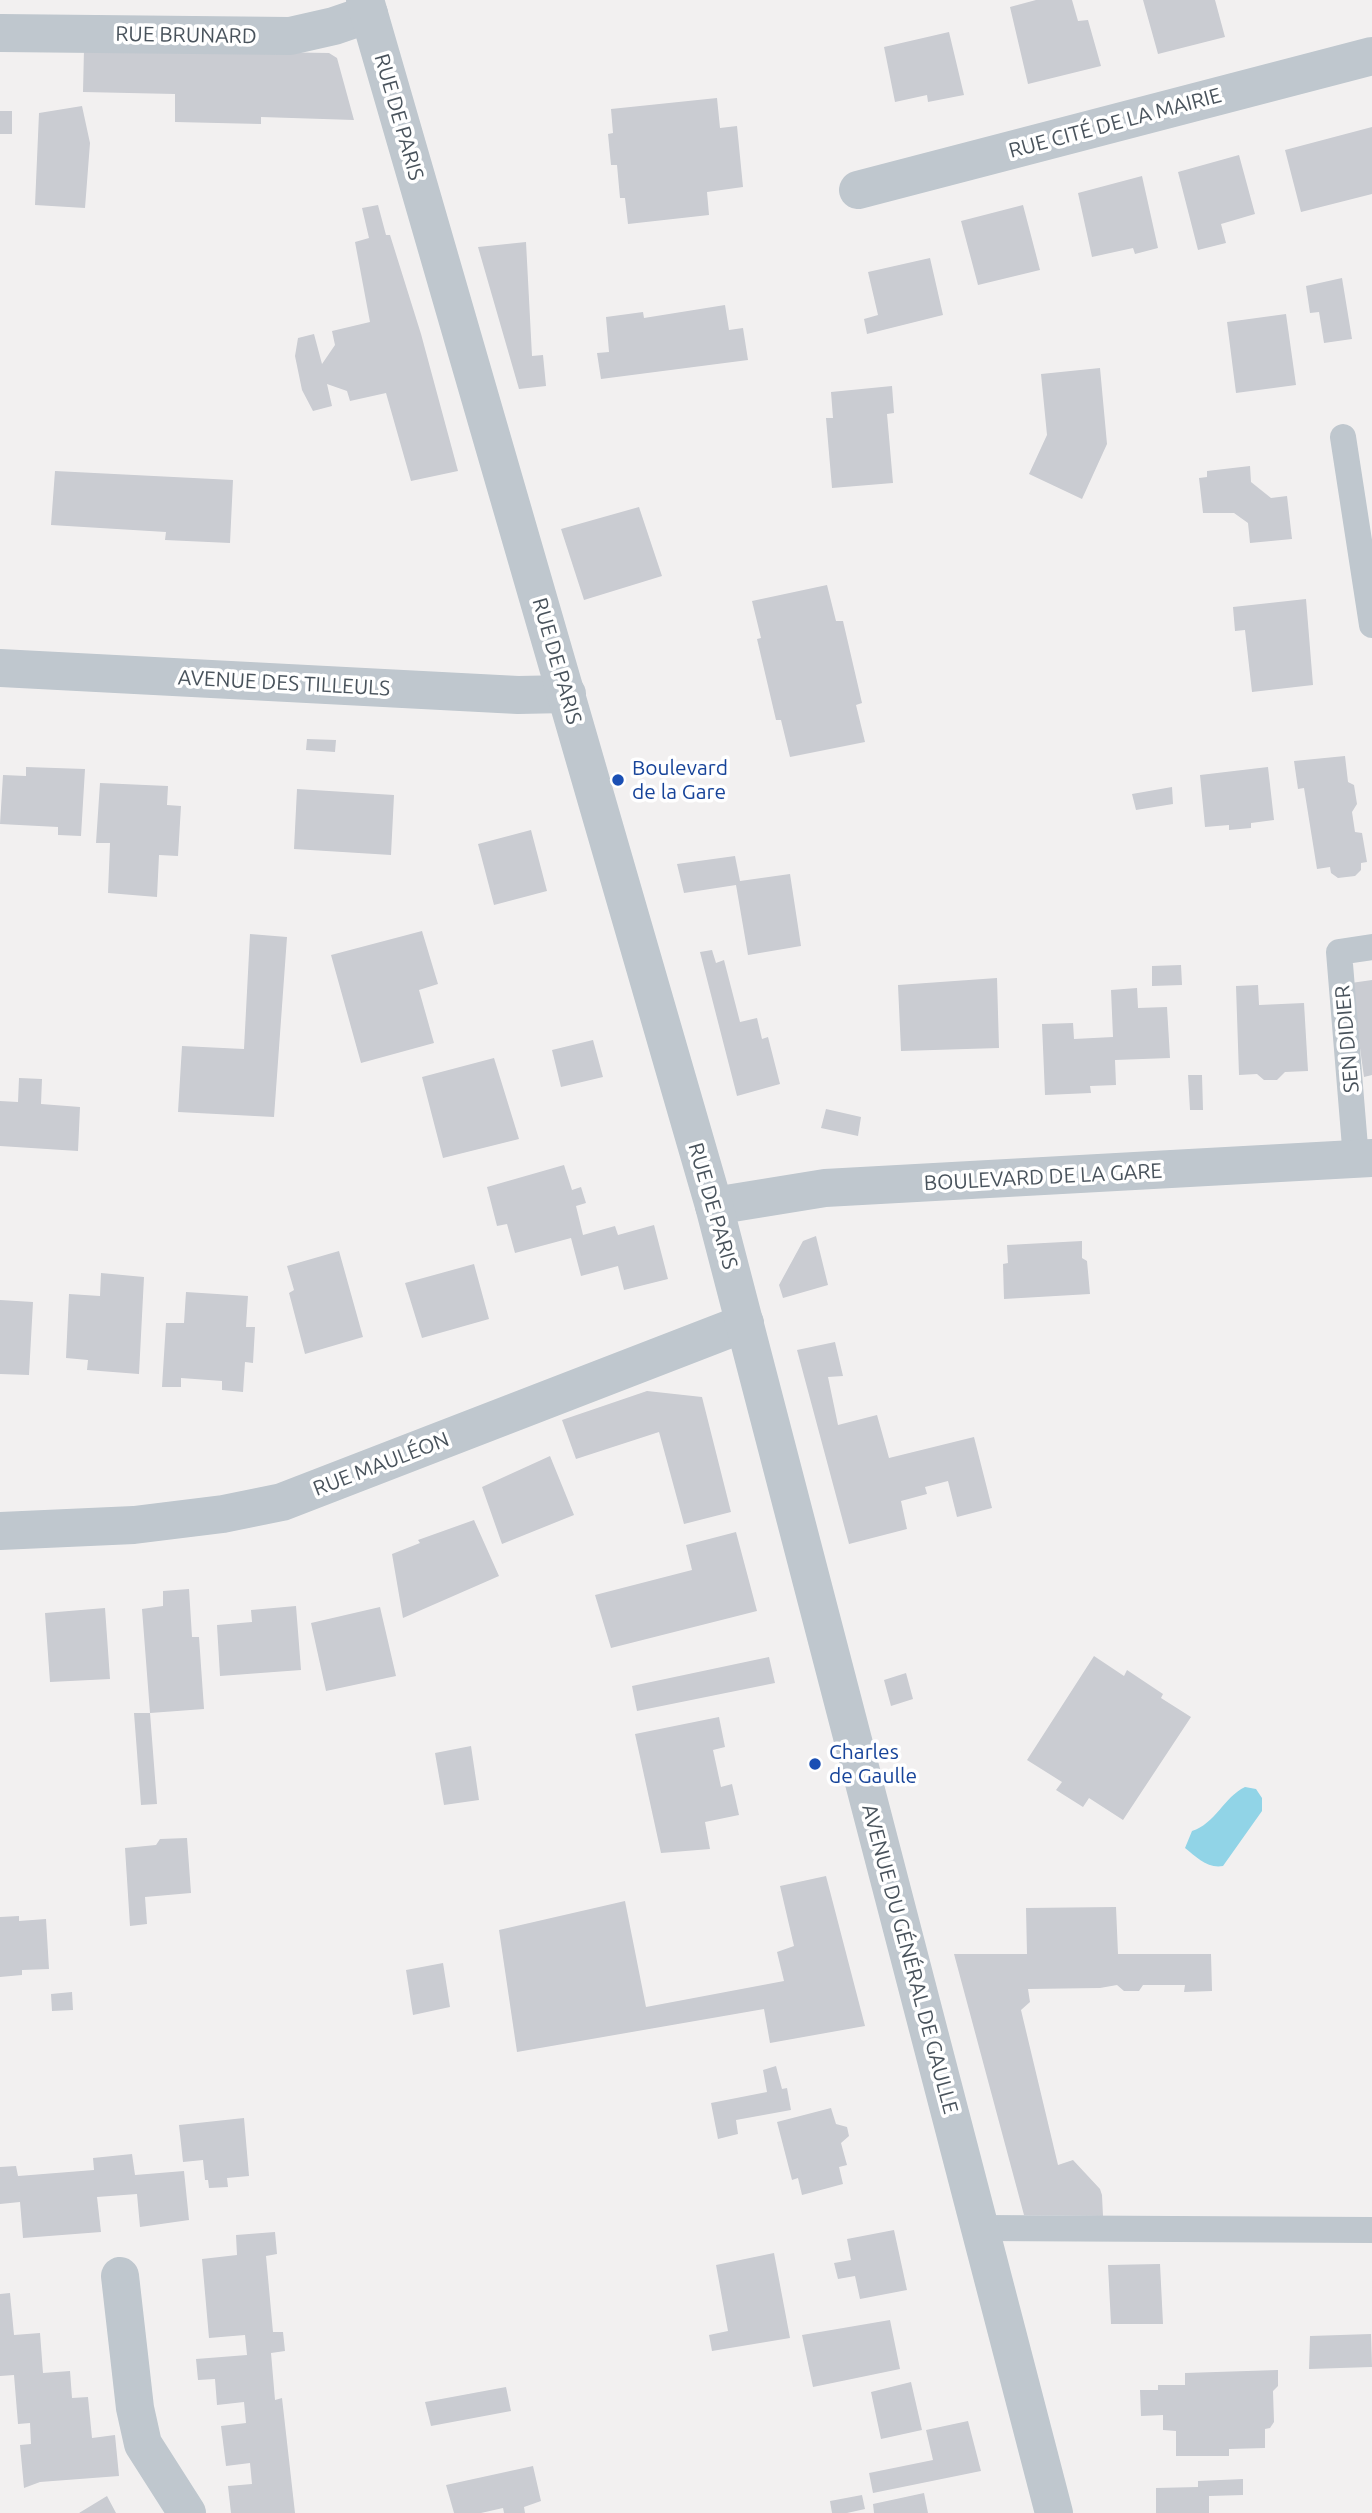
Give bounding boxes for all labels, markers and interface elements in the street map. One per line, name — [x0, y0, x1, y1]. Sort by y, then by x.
street label: RUE BRUNARD — [115, 21, 257, 49]
street label: RUE DE PARIS — [369, 51, 429, 183]
street label: RUE CITÉ DE LA MAIRIE — [1006, 82, 1224, 164]
street label: RUE DE PARIS — [527, 595, 587, 727]
street label: AVENUE DES TILLEULS — [177, 665, 391, 701]
place label: Boulevard de la Gare — [632, 755, 728, 805]
marker: Boulevard de la Gare — [610, 772, 626, 788]
street label: SEN DIDIER — [1330, 984, 1364, 1094]
street label: RUE DE PARIS — [683, 1140, 743, 1272]
street label: BOULEVARD DE LA GARE — [923, 1158, 1163, 1196]
street label: RUE MAULÉON — [309, 1427, 453, 1501]
place label: Charles de Gaulle — [829, 1739, 917, 1789]
marker: Charles de Gaulle — [807, 1756, 823, 1772]
street label: AVENUE DU GÉNÉRAL DE GAULLE — [857, 1802, 963, 2116]

